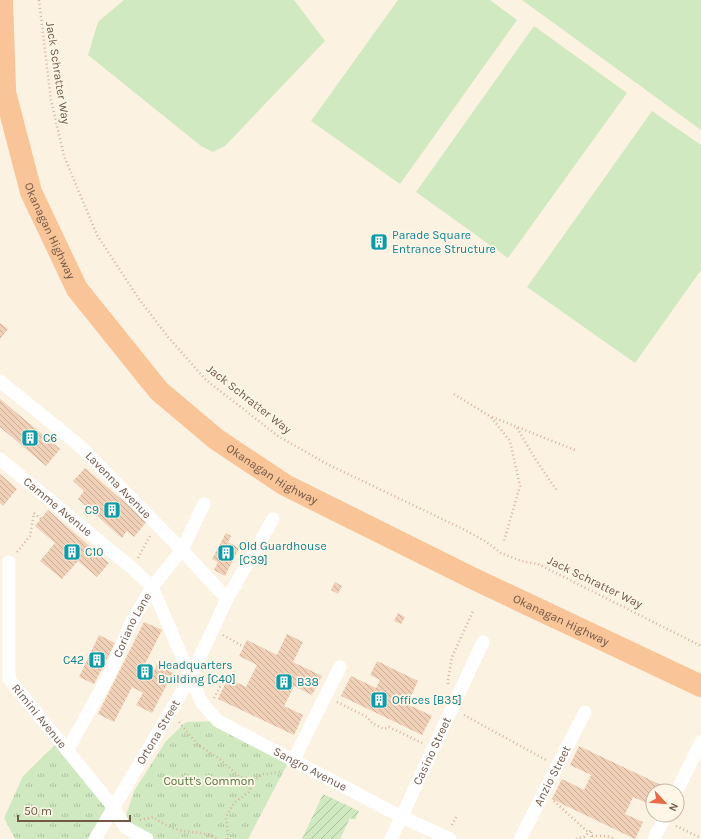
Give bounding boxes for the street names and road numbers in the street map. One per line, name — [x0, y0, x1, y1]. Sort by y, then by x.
street label: Jack Schratter Way — [43, 21, 73, 126]
street label: Okanagan Highway — [22, 181, 78, 282]
street label: Jack Schratter Way — [204, 362, 295, 437]
street label: Okanagan Highway — [224, 441, 321, 507]
street label: Lavenna Avenue — [83, 449, 154, 522]
street label: Camme Avenue — [21, 474, 95, 539]
street label: Jack Schratter Way — [545, 553, 645, 611]
street label: Coriano Lane — [110, 590, 154, 660]
street label: Okanagan Highway — [511, 591, 612, 649]
street label: Rimini Avenue — [9, 681, 70, 751]
street label: Ortona Street — [133, 697, 183, 767]
street label: Casino Street — [410, 714, 454, 787]
street label: Anzio Street — [531, 743, 574, 808]
street label: Sangro Avenue — [271, 744, 349, 794]

